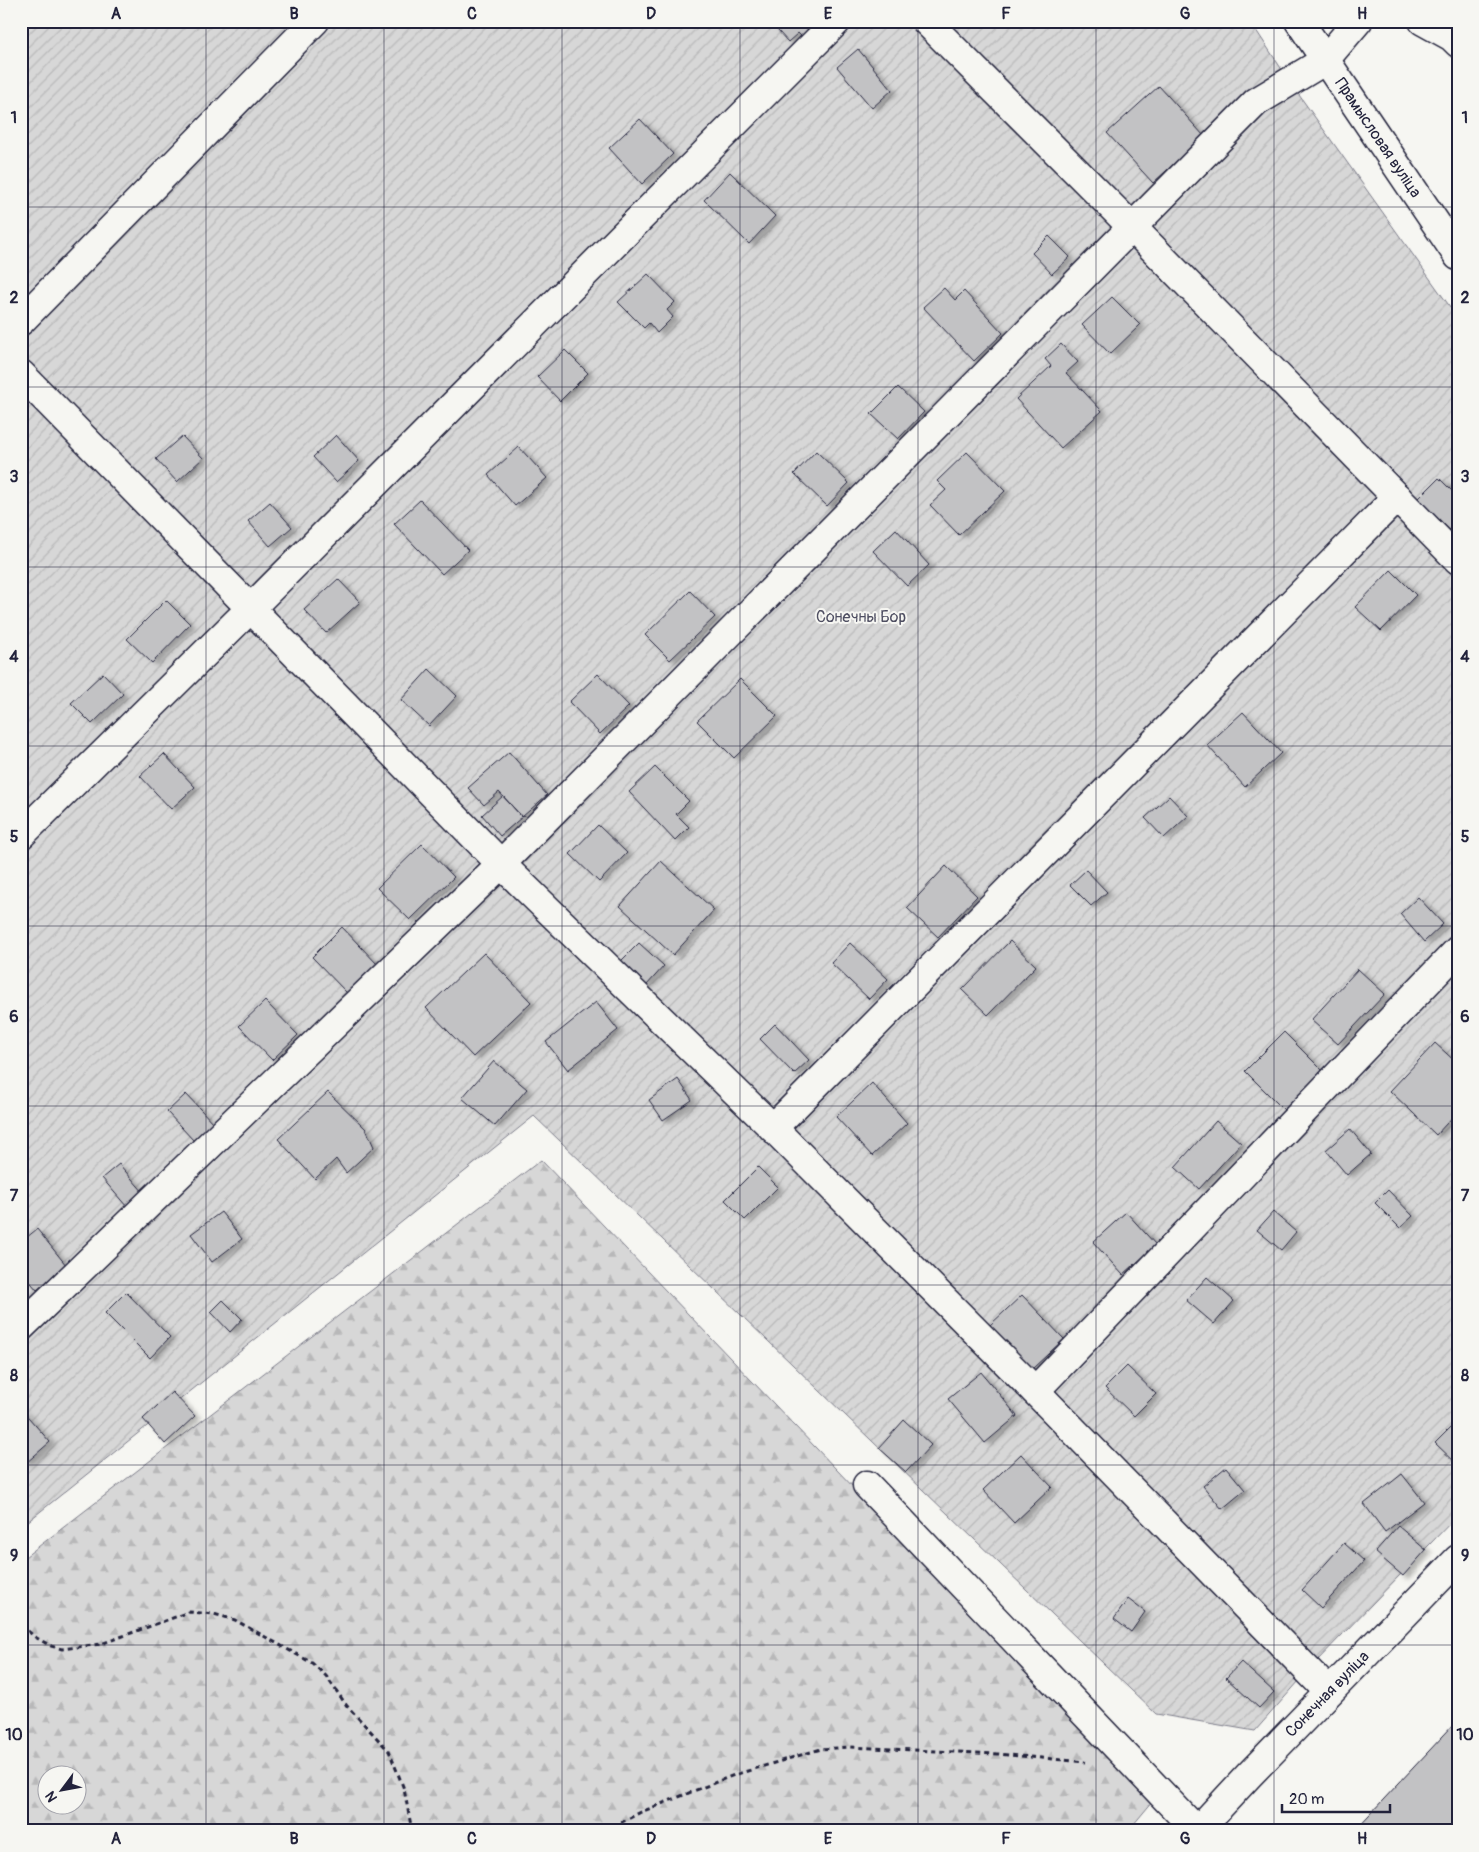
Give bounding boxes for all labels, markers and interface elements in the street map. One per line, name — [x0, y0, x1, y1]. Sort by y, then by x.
text: A — [111, 4, 122, 24]
text: B — [289, 4, 299, 24]
text: C — [467, 4, 477, 24]
text: D — [646, 4, 656, 24]
text: E — [824, 4, 833, 24]
text: F — [1001, 4, 1011, 24]
text: G — [1180, 4, 1191, 24]
text: H — [1357, 4, 1367, 24]
street label: Прамысловая вуліца — [1330, 74, 1426, 202]
text: 1 — [11, 108, 17, 128]
text: 1 — [1462, 108, 1468, 128]
text: 2 — [10, 288, 19, 308]
text: 2 — [1461, 288, 1470, 308]
text: 3 — [10, 467, 19, 487]
text: 3 — [1461, 467, 1470, 487]
park label: Сонечны Бор — [816, 607, 906, 627]
text: 4 — [9, 647, 19, 667]
text: 4 — [1460, 647, 1470, 667]
text: 5 — [10, 827, 19, 847]
text: 5 — [1461, 827, 1470, 847]
text: 6 — [9, 1007, 19, 1027]
text: 6 — [1460, 1007, 1470, 1027]
text: 7 — [10, 1186, 19, 1206]
text: 7 — [1461, 1186, 1470, 1206]
text: 8 — [10, 1366, 18, 1386]
text: 8 — [1461, 1366, 1469, 1386]
text: 9 — [10, 1546, 18, 1566]
text: 9 — [1461, 1546, 1469, 1566]
street label: Сонечная вуліца — [1281, 1647, 1374, 1741]
text: 10 — [5, 1725, 23, 1745]
text: 10 — [1456, 1725, 1474, 1745]
north arrow — [38, 1764, 88, 1814]
scale bar — [1282, 1782, 1389, 1814]
text: N — [42, 1788, 61, 1805]
text: 20 m — [1289, 1790, 1324, 1809]
text: A — [111, 1829, 122, 1849]
text: B — [289, 1829, 299, 1849]
text: C — [467, 1829, 477, 1849]
text: D — [646, 1829, 656, 1849]
text: E — [824, 1829, 833, 1849]
text: F — [1001, 1829, 1011, 1849]
text: G — [1180, 1829, 1191, 1849]
text: H — [1357, 1829, 1367, 1849]

